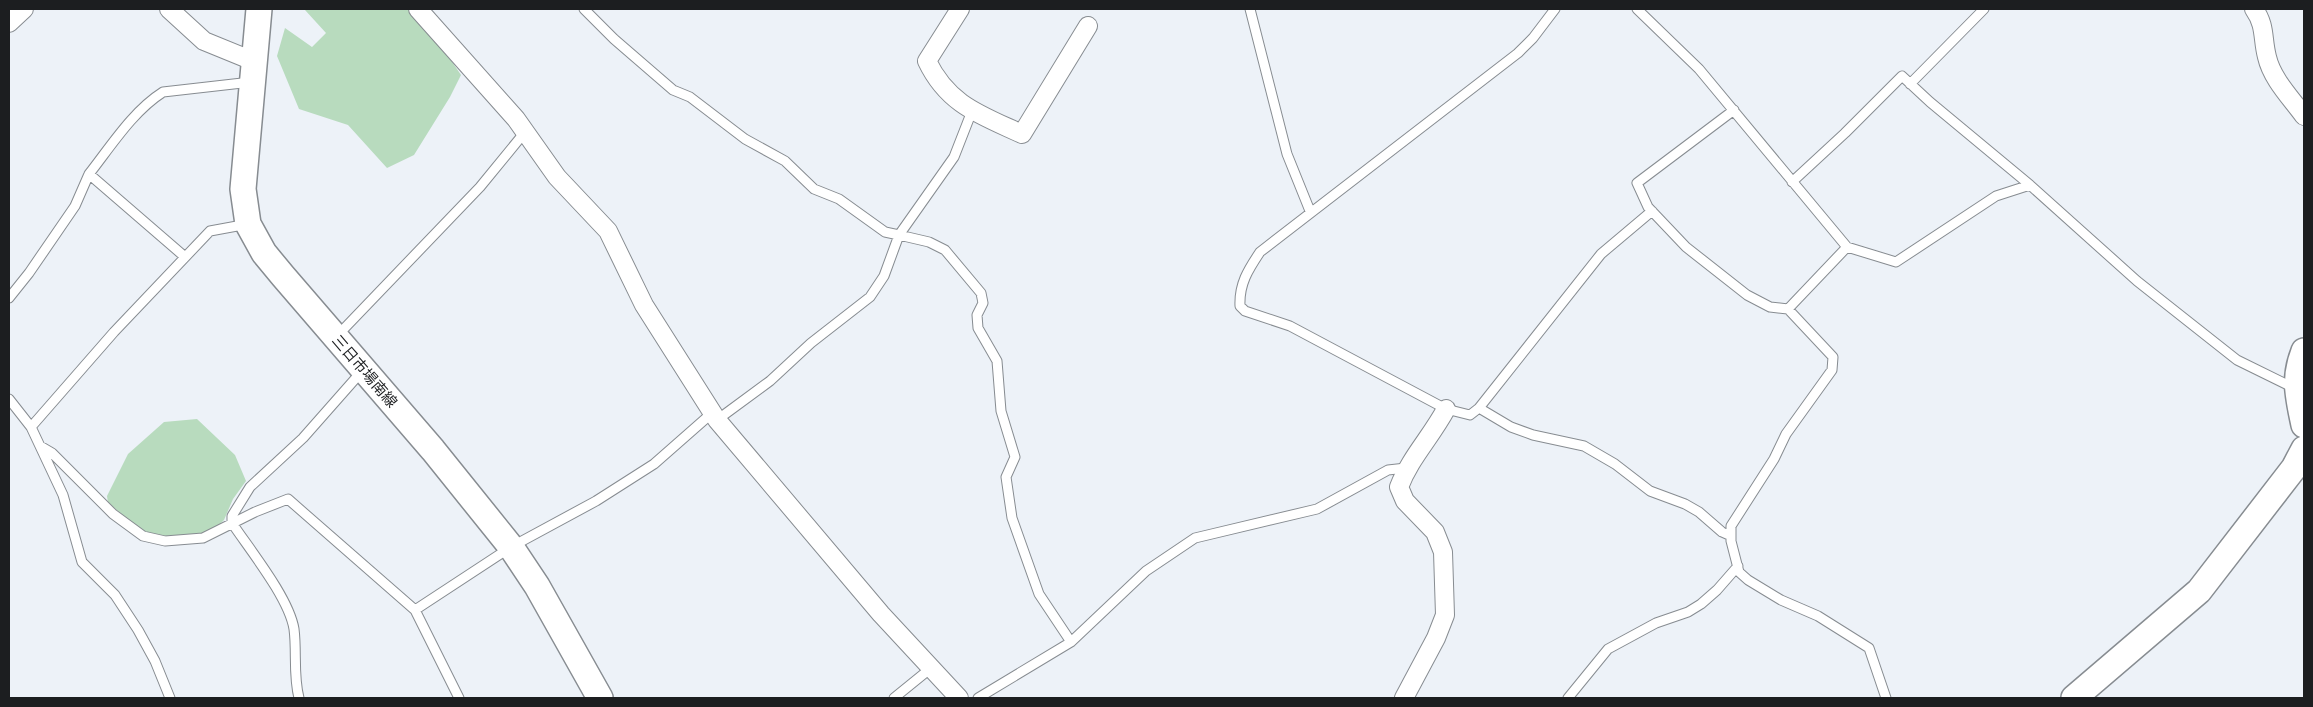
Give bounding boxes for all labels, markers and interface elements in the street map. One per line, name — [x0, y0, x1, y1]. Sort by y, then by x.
street label: 三日市場南線 — [328, 330, 402, 412]

